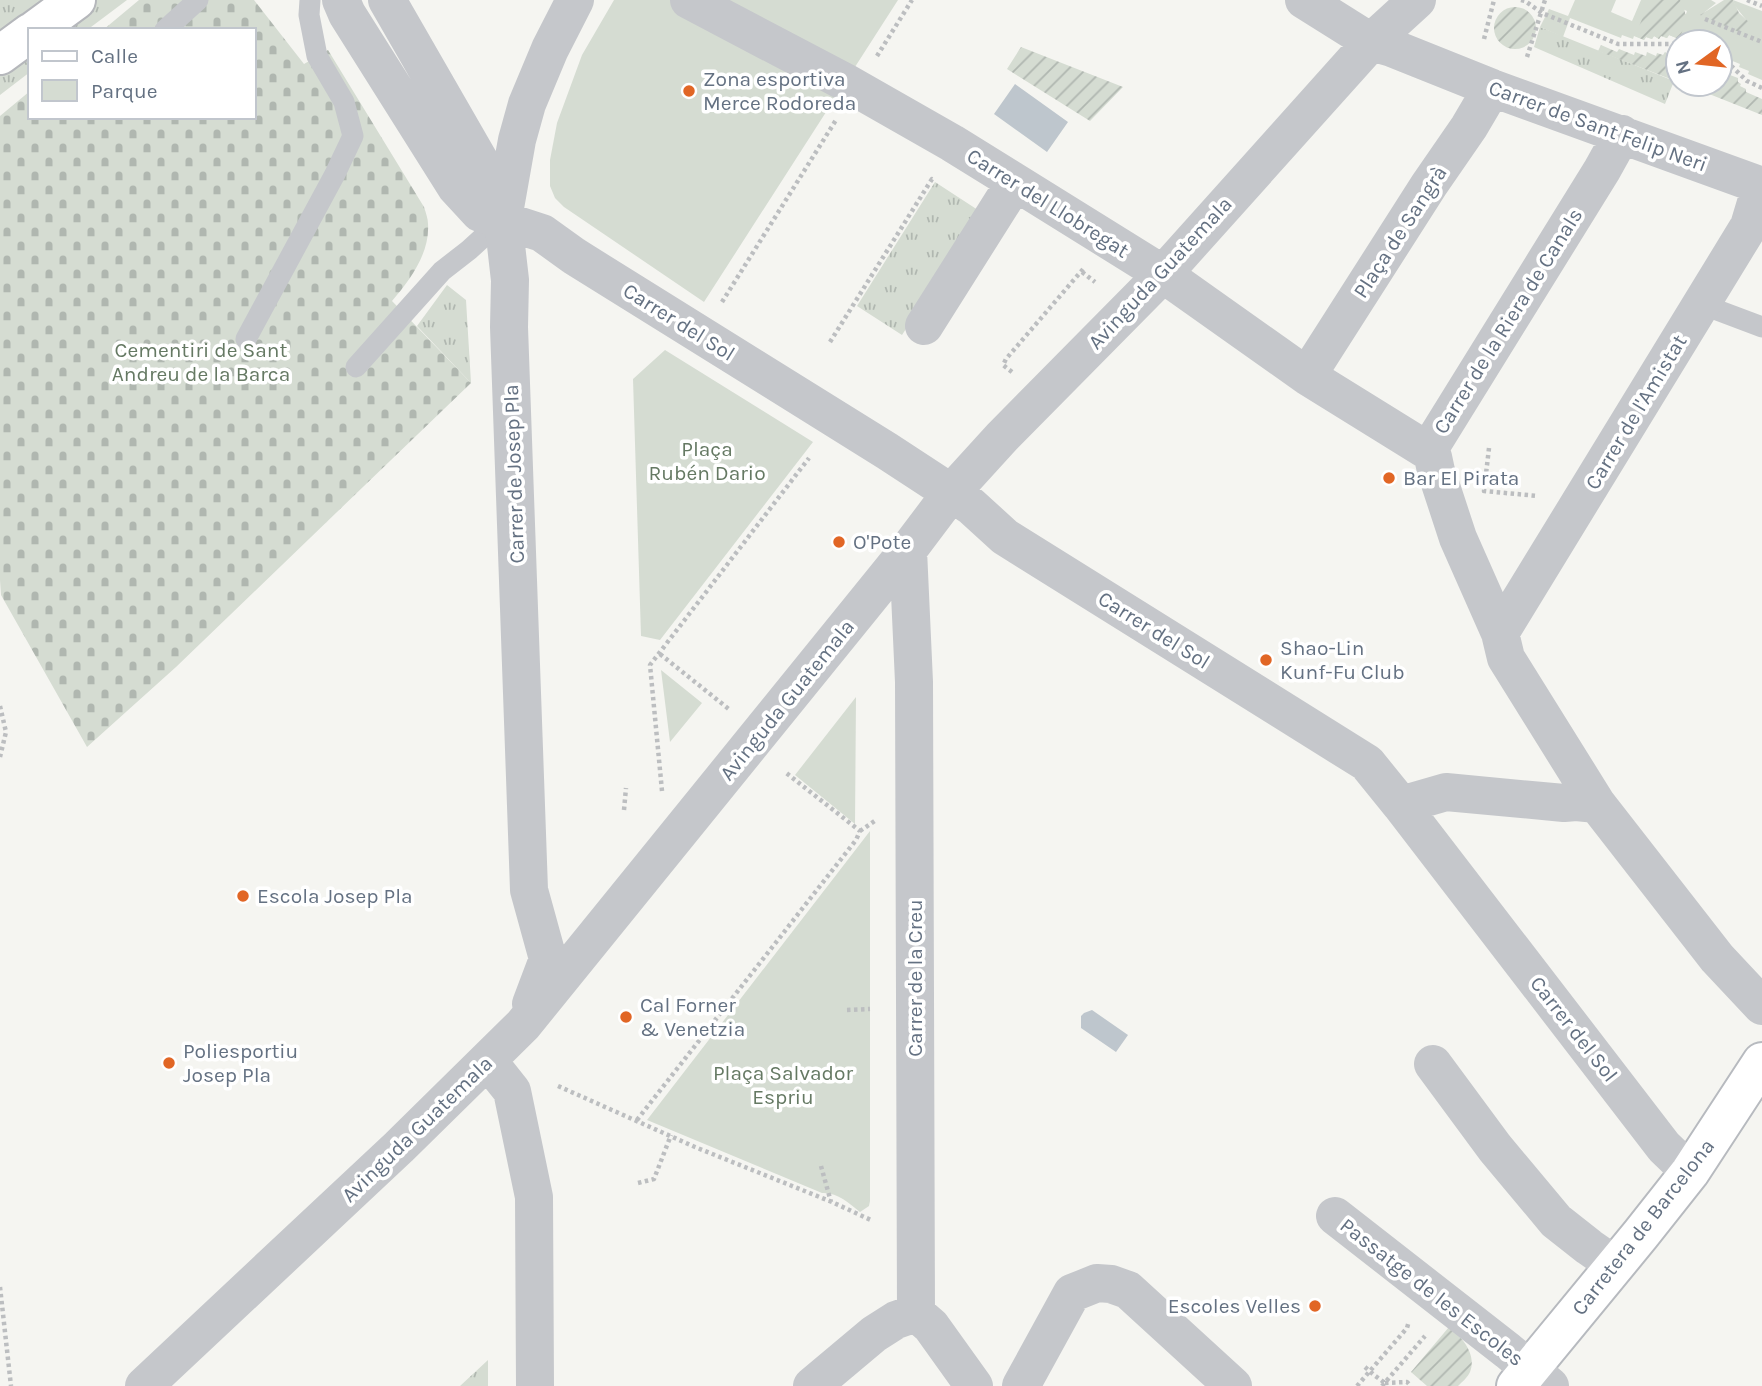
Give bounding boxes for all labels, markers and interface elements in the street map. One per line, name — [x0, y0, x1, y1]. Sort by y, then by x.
legend — [28, 28, 256, 119]
north arrow — [1664, 28, 1734, 98]
text: Calle — [91, 44, 138, 68]
text: N — [1671, 58, 1696, 77]
place label: Zona esportiva Merce Rodoreda — [703, 67, 856, 115]
street label: Carrer de Sant Felip Neri — [1486, 75, 1710, 177]
text: Parque — [91, 79, 158, 103]
marker: Zona esportiva Merce Rodoreda — [681, 83, 697, 99]
street label: Carrer del Llobregat — [963, 143, 1133, 263]
street label: Plaça de Sangrà — [1348, 161, 1452, 303]
street label: Avinguda Guatemala — [1083, 192, 1237, 354]
street label: Carrer de la Riera de Canals — [1429, 204, 1587, 438]
street label: Carrer del Sol — [619, 278, 739, 366]
street label: Carrer de l'Amistat — [1580, 330, 1692, 494]
park label: Cementiri de Sant Andreu de la Barca — [112, 338, 290, 386]
street label: Carrer de Josep Pla — [499, 384, 529, 564]
park label: Plaça Rubén Dario — [648, 437, 766, 485]
place label: Bar El Pirata — [1403, 466, 1519, 490]
marker: Bar El Pirata — [1381, 470, 1397, 486]
place label: O'Pote — [853, 530, 911, 554]
marker: O'Pote — [831, 534, 847, 550]
street label: Carrer del Sol — [1094, 586, 1214, 674]
street label: Avinguda Guatemala — [715, 615, 859, 785]
place label: Shao-Lin Kunf-Fu Club — [1280, 636, 1405, 684]
marker: Shao-Lin Kunf-Fu Club — [1258, 652, 1274, 668]
place label: Escola Josep Pla — [257, 884, 413, 908]
marker: Escola Josep Pla — [235, 888, 251, 904]
street label: Carrer de la Creu — [903, 899, 927, 1057]
street label: Carrer del Sol — [1525, 972, 1623, 1086]
place label: Cal Forner & Venetzia — [640, 993, 745, 1041]
marker: Cal Forner & Venetzia — [618, 1009, 634, 1025]
place label: Poliesportiu Josep Pla — [183, 1039, 298, 1087]
street label: Avinguda Guatemala — [337, 1051, 497, 1207]
marker: Poliesportiu Josep Pla — [161, 1055, 177, 1071]
park label: Plaça Salvador Espriu — [713, 1061, 854, 1109]
street label: Carretera de Barcelona — [1567, 1134, 1719, 1320]
street label: Passatge de les Escoles — [1336, 1213, 1528, 1371]
place label: Escoles Velles — [1168, 1294, 1301, 1318]
marker: Escoles Velles — [1307, 1298, 1323, 1314]

